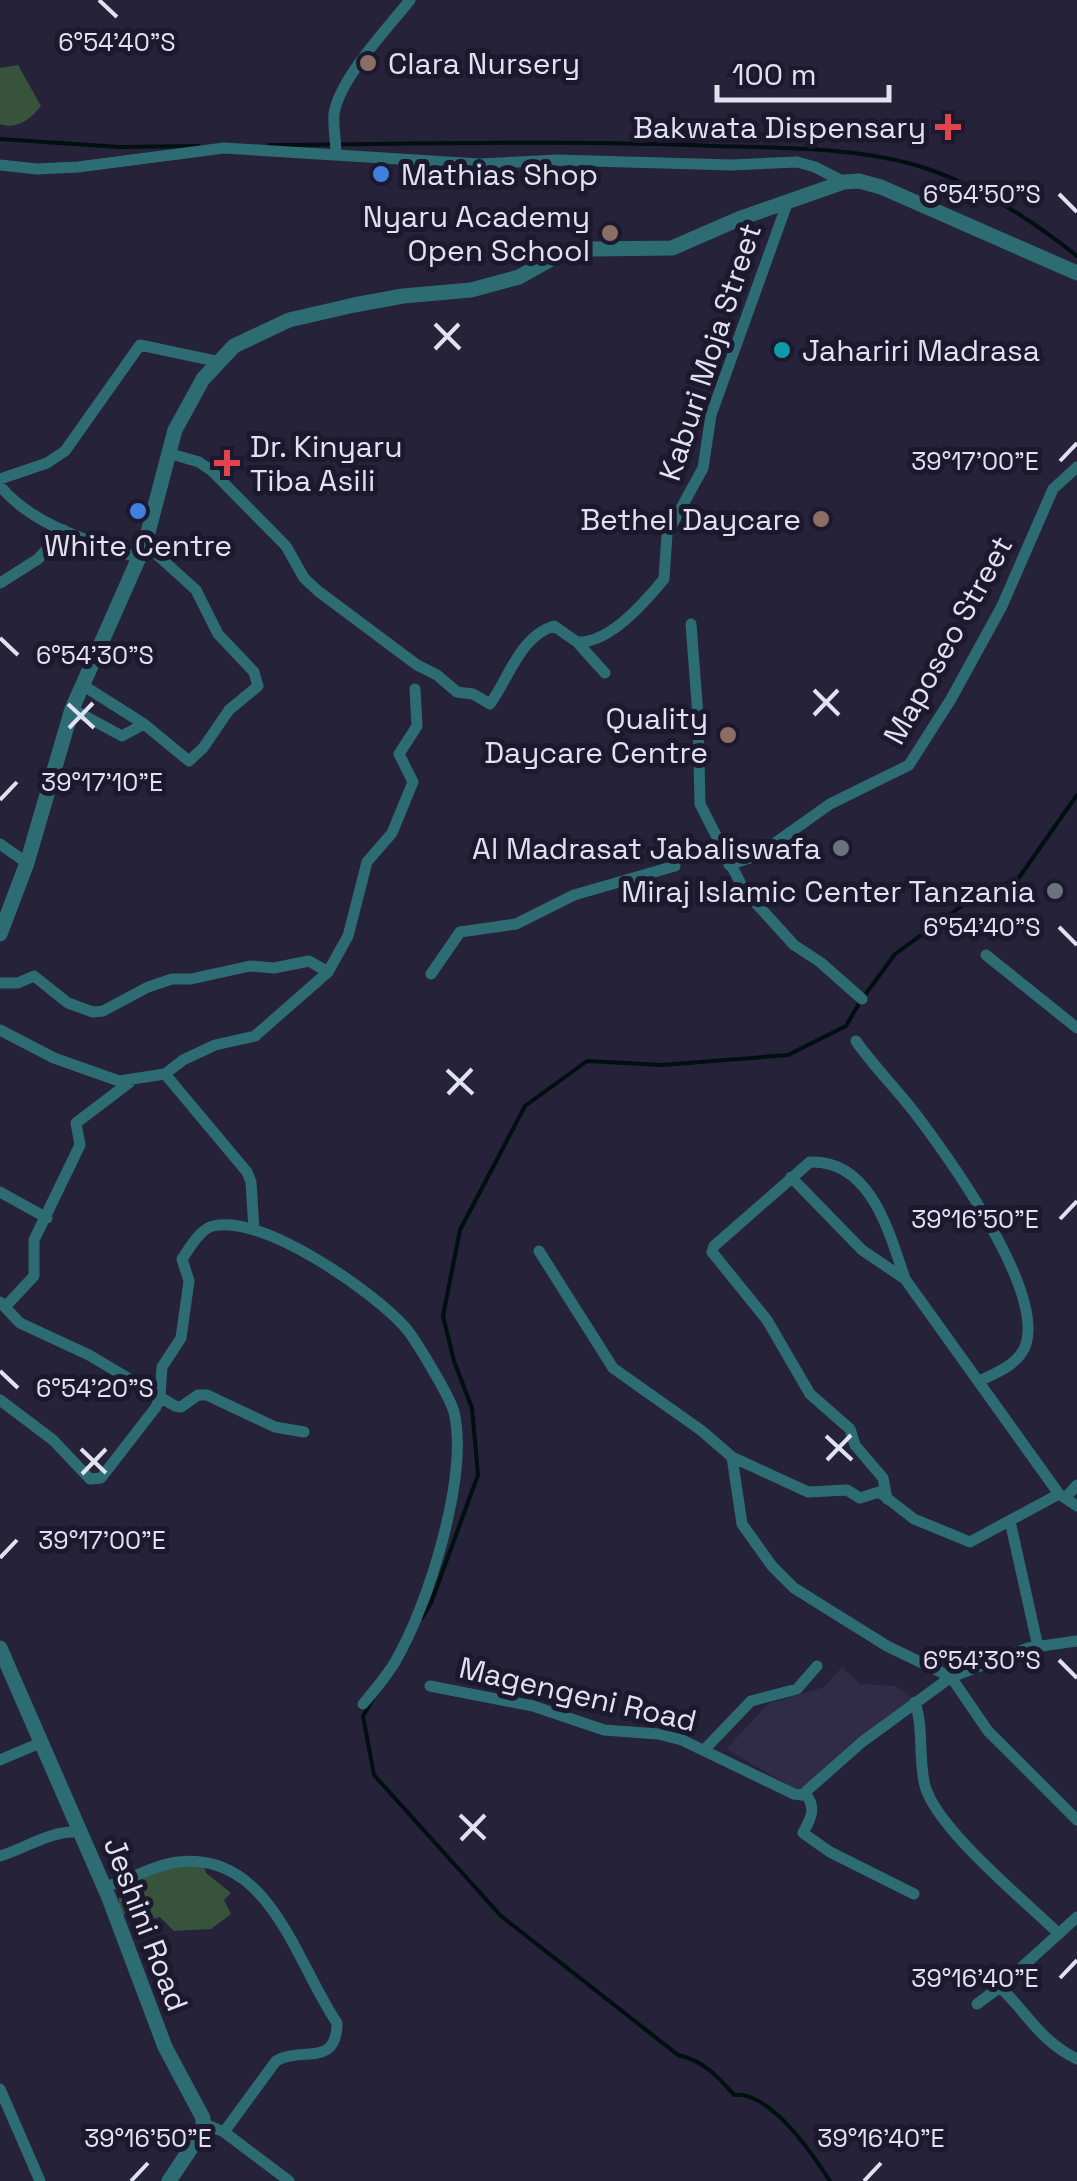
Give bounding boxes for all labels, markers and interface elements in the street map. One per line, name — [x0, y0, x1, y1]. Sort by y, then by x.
text: 6°54'40"S — [58, 26, 176, 58]
scale bar — [717, 40, 890, 102]
place label: Clara Nursery — [388, 44, 580, 83]
marker: Clara Nursery — [357, 52, 379, 74]
text: 100 m — [732, 55, 817, 94]
place label: Bakwata Dispensary — [633, 108, 926, 147]
marker: Bakwata Dispensary — [935, 114, 961, 140]
place label: Mathias Shop — [401, 155, 598, 194]
marker: Mathias Shop — [370, 163, 392, 185]
text: 6°54'50"S — [923, 178, 1041, 210]
place label: Nyaru Academy Open School — [363, 197, 590, 270]
street label: Kaburi Moja Street — [650, 218, 770, 486]
marker: Nyaru Academy Open School — [599, 222, 621, 244]
place label: Jahariri Madrasa — [802, 331, 1040, 370]
marker: Jahariri Madrasa — [771, 339, 793, 361]
place label: Dr. Kinyaru Tiba Asili — [250, 427, 403, 500]
text: 39°17'00"E — [911, 445, 1039, 477]
marker: Dr. Kinyaru Tiba Asili — [214, 450, 240, 476]
marker: White Centre — [127, 500, 149, 522]
place label: Bethel Daycare — [580, 500, 801, 539]
marker: Bethel Daycare — [810, 508, 832, 530]
place label: White Centre — [44, 526, 232, 565]
street label: Maposeo Street — [875, 529, 1021, 751]
text: 6°54'30"S — [36, 639, 154, 671]
place label: Quality Daycare Centre — [484, 699, 708, 772]
marker: Quality Daycare Centre — [717, 724, 739, 746]
text: 39°17'10"E — [41, 766, 163, 798]
place label: Al Madrasat Jabaliswafa — [472, 829, 821, 868]
marker: Al Madrasat Jabaliswafa — [830, 837, 852, 859]
place label: Miraj Islamic Center Tanzania — [621, 872, 1035, 911]
marker: Miraj Islamic Center Tanzania — [1044, 880, 1066, 902]
text: 6°54'40"S — [923, 911, 1041, 943]
text: 39°16'50"E — [911, 1203, 1039, 1235]
text: 6°54'20"S — [36, 1372, 154, 1404]
text: 39°17'00"E — [38, 1524, 166, 1556]
text: 6°54'30"S — [923, 1644, 1041, 1676]
street label: Magengeni Road — [456, 1648, 700, 1740]
street label: Jeshini Road — [95, 1831, 197, 2017]
text: 39°16'40"E — [911, 1962, 1039, 1994]
text: 39°16'50"E — [84, 2122, 212, 2154]
text: 39°16'40"E — [817, 2122, 945, 2154]

